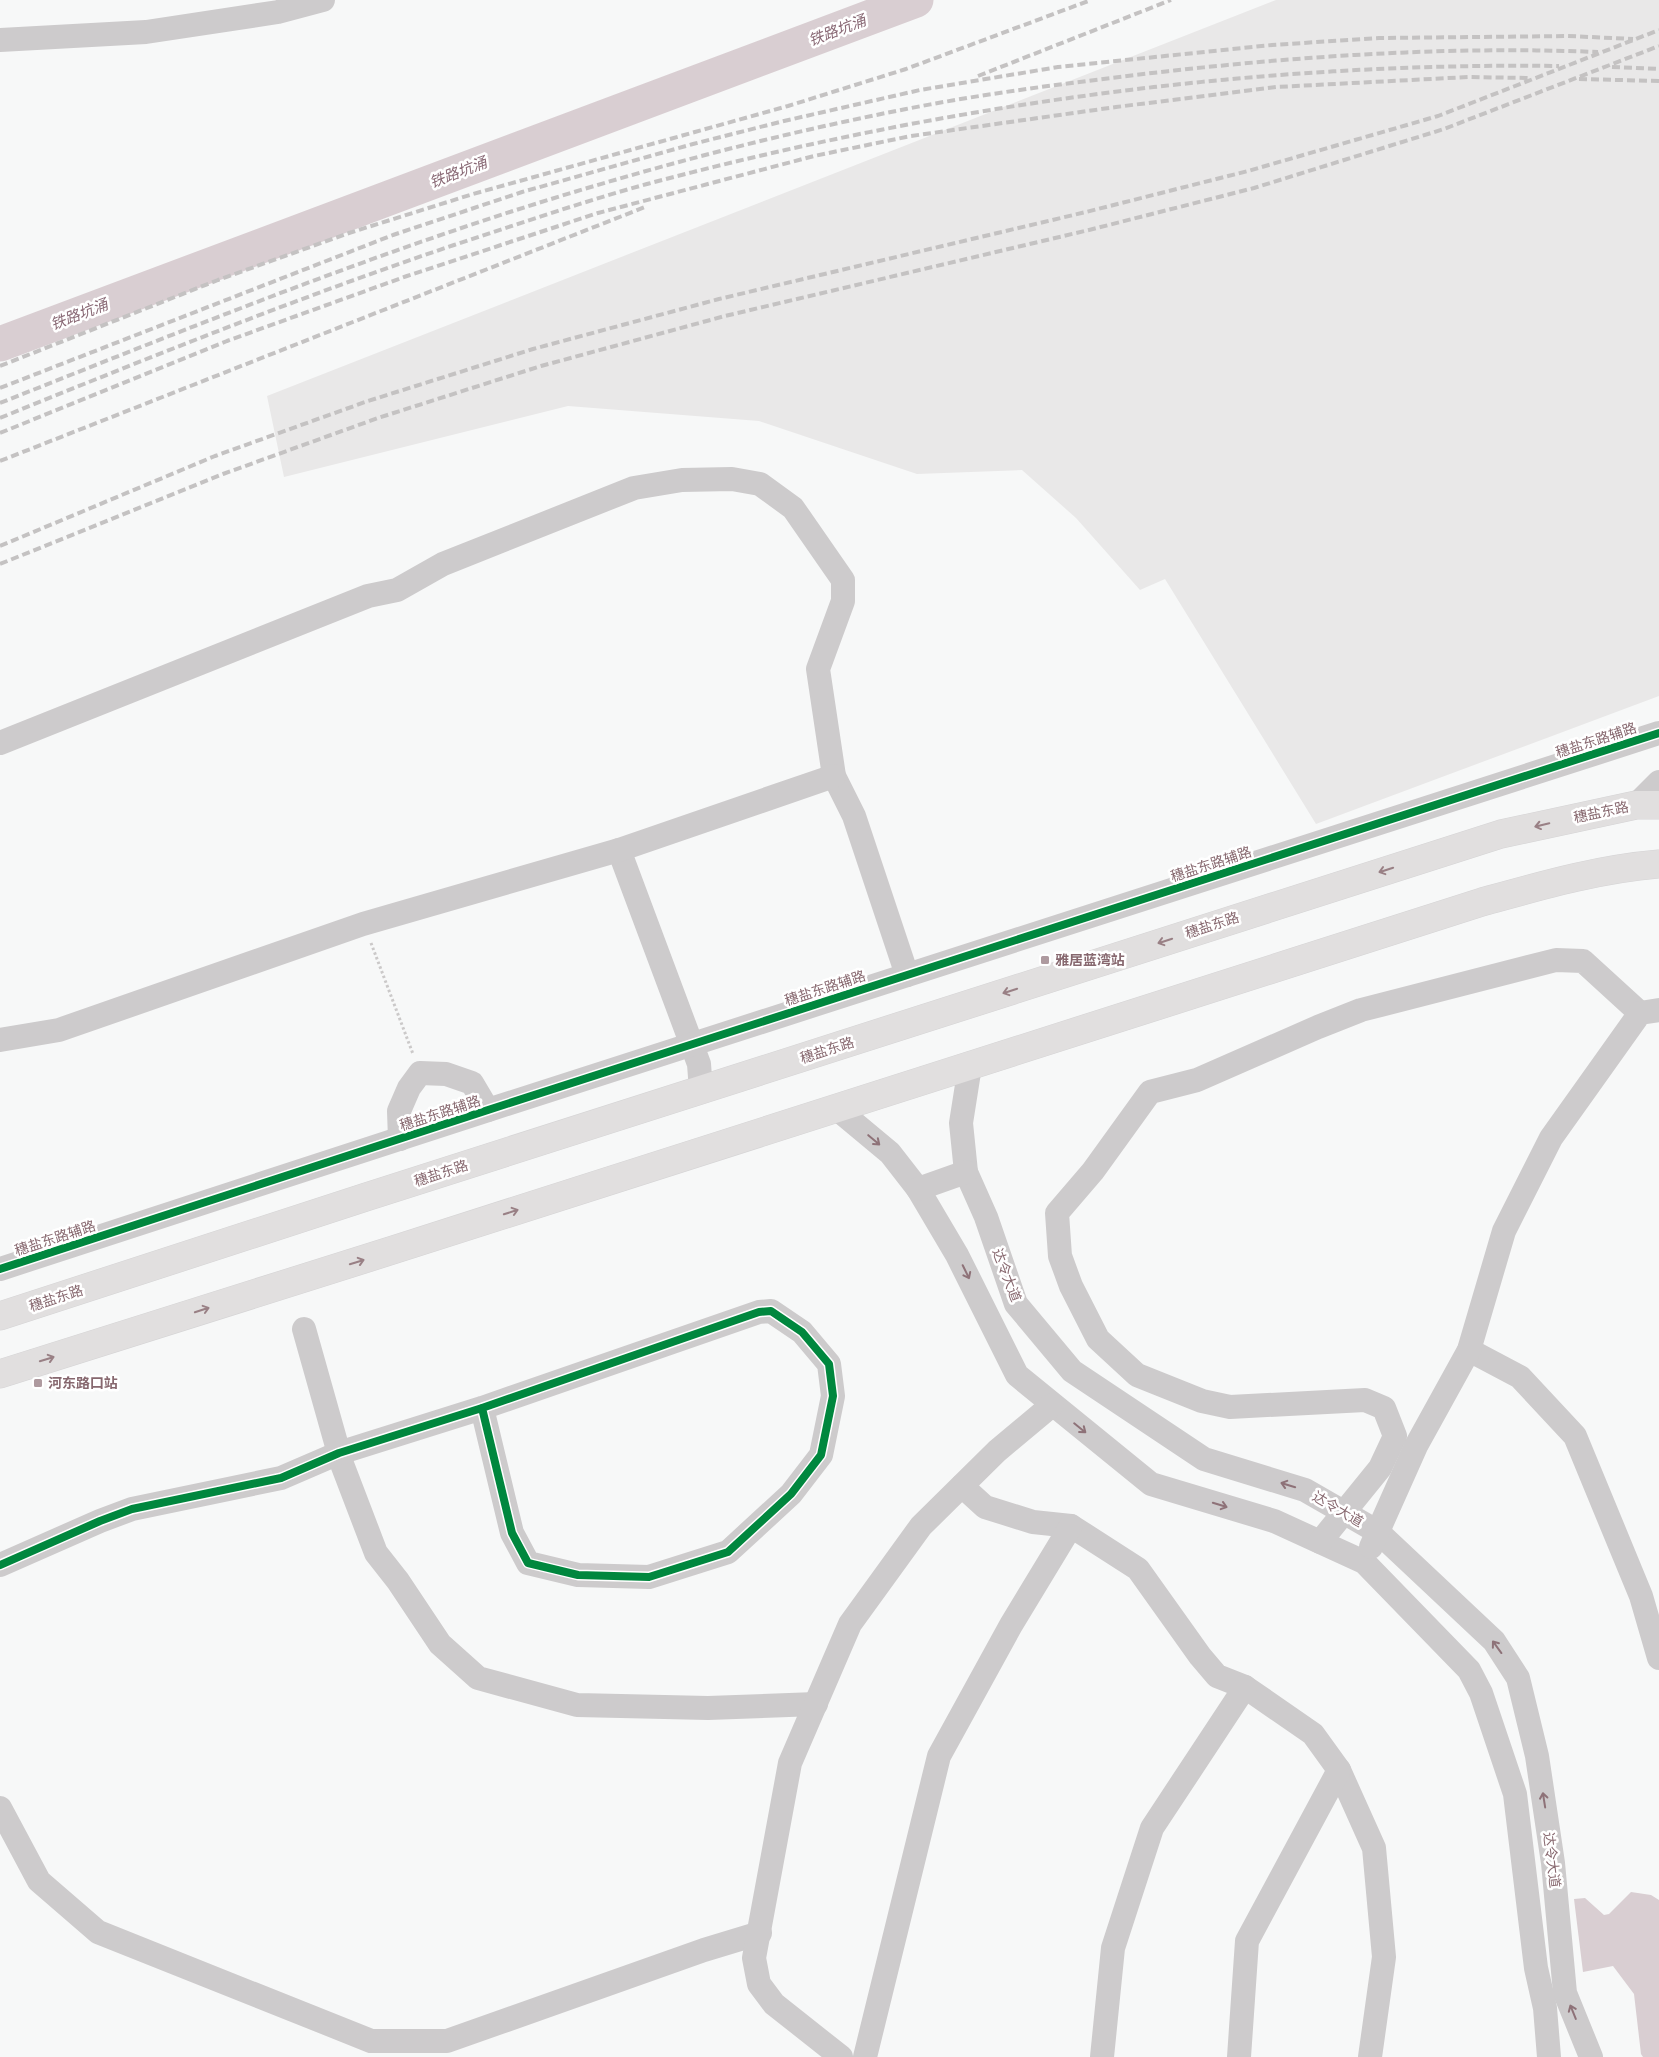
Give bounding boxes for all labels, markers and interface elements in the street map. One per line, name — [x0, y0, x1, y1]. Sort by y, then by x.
water label: 铁路坑涌 — [805, 9, 871, 51]
water label: 铁路坑涌 — [426, 151, 492, 193]
water label: 铁路坑涌 — [47, 293, 113, 335]
street label: 穗盐东路辅路 — [1553, 718, 1639, 762]
street label: 穗盐东路 — [1572, 797, 1630, 827]
one-way arrow — [1535, 821, 1551, 830]
street label: 穗盐东路辅路 — [1168, 842, 1254, 886]
one-way arrow — [1379, 866, 1395, 876]
street label: 穗盐东路 — [1183, 908, 1241, 942]
one-way arrow — [1158, 937, 1173, 946]
place label: 雅居蓝湾站 — [1055, 951, 1125, 969]
marker: 雅居蓝湾站 — [1039, 954, 1051, 966]
street label: 穗盐东路辅路 — [782, 966, 868, 1010]
one-way arrow — [1003, 987, 1019, 996]
street label: 穗盐东路 — [798, 1033, 856, 1067]
street label: 穗盐东路辅路 — [397, 1091, 483, 1135]
one-way arrow — [867, 1134, 880, 1145]
street label: 穗盐东路 — [412, 1156, 470, 1190]
one-way arrow — [503, 1207, 519, 1217]
street label: 穗盐东路辅路 — [12, 1216, 98, 1260]
street label: 达令大道 — [989, 1246, 1025, 1304]
one-way arrow — [348, 1256, 364, 1266]
one-way arrow — [962, 1264, 971, 1279]
street label: 穗盐东路 — [27, 1281, 85, 1315]
one-way arrow — [193, 1305, 209, 1315]
one-way arrow — [38, 1354, 54, 1363]
place label: 河东路口站 — [48, 1374, 118, 1392]
marker: 河东路口站 — [32, 1377, 44, 1389]
one-way arrow — [1074, 1422, 1087, 1433]
one-way arrow — [1280, 1480, 1296, 1489]
street label: 达令大道 — [1309, 1487, 1367, 1531]
one-way arrow — [1211, 1501, 1227, 1511]
one-way arrow — [1492, 1640, 1502, 1654]
one-way arrow — [1538, 1792, 1548, 1808]
street label: 达令大道 — [1540, 1831, 1564, 1889]
one-way arrow — [1567, 2005, 1577, 2020]

